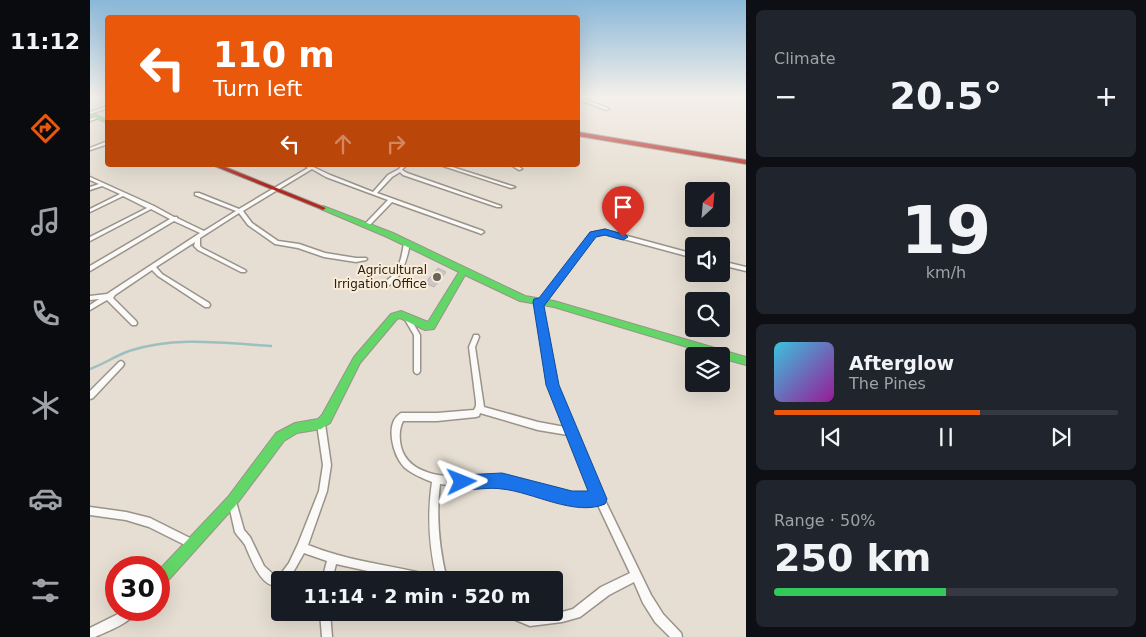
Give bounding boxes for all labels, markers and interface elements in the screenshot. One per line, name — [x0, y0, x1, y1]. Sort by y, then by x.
text: 11:12 — [10, 29, 80, 54]
icon: left — [130, 35, 195, 100]
text: 110 m — [213, 35, 335, 75]
text: Climate — [774, 49, 836, 68]
text: 20.5° — [890, 74, 1002, 118]
text: Turn left — [213, 76, 302, 101]
text: − — [774, 80, 797, 113]
text: + — [1095, 80, 1118, 113]
icon: directions — [28, 111, 63, 146]
icon: left — [276, 130, 304, 158]
icon: ahead — [329, 130, 357, 158]
icon: right — [382, 130, 410, 158]
north arrow — [685, 182, 730, 228]
map controls — [685, 182, 730, 392]
pin — [602, 186, 644, 237]
icon: arrive — [609, 193, 637, 221]
text: 19 — [901, 193, 991, 268]
icon: music — [28, 204, 63, 239]
button: sound — [685, 237, 730, 282]
place label: Agricultural Irrigation Office — [334, 263, 427, 291]
text: km/h — [926, 263, 966, 282]
marker: Agricultural Irrigation Office — [431, 271, 443, 283]
button: search — [685, 292, 730, 337]
icon: phone — [28, 296, 63, 331]
button: layers — [685, 347, 730, 392]
text: Afterglow — [849, 352, 954, 374]
text: The Pines — [849, 374, 926, 393]
icon: climate — [28, 388, 63, 423]
icon: previous — [817, 423, 845, 451]
icon: pause — [932, 423, 960, 451]
icon: next — [1047, 423, 1075, 451]
position arrow — [435, 455, 487, 507]
icon: car — [28, 481, 63, 516]
text: Range · 50% — [774, 511, 876, 530]
text: 250 km — [774, 536, 931, 580]
speed limit sign: 30 — [105, 556, 170, 621]
icon: filters — [28, 573, 63, 608]
text: 11:14 · 2 min · 520 m — [303, 585, 531, 607]

